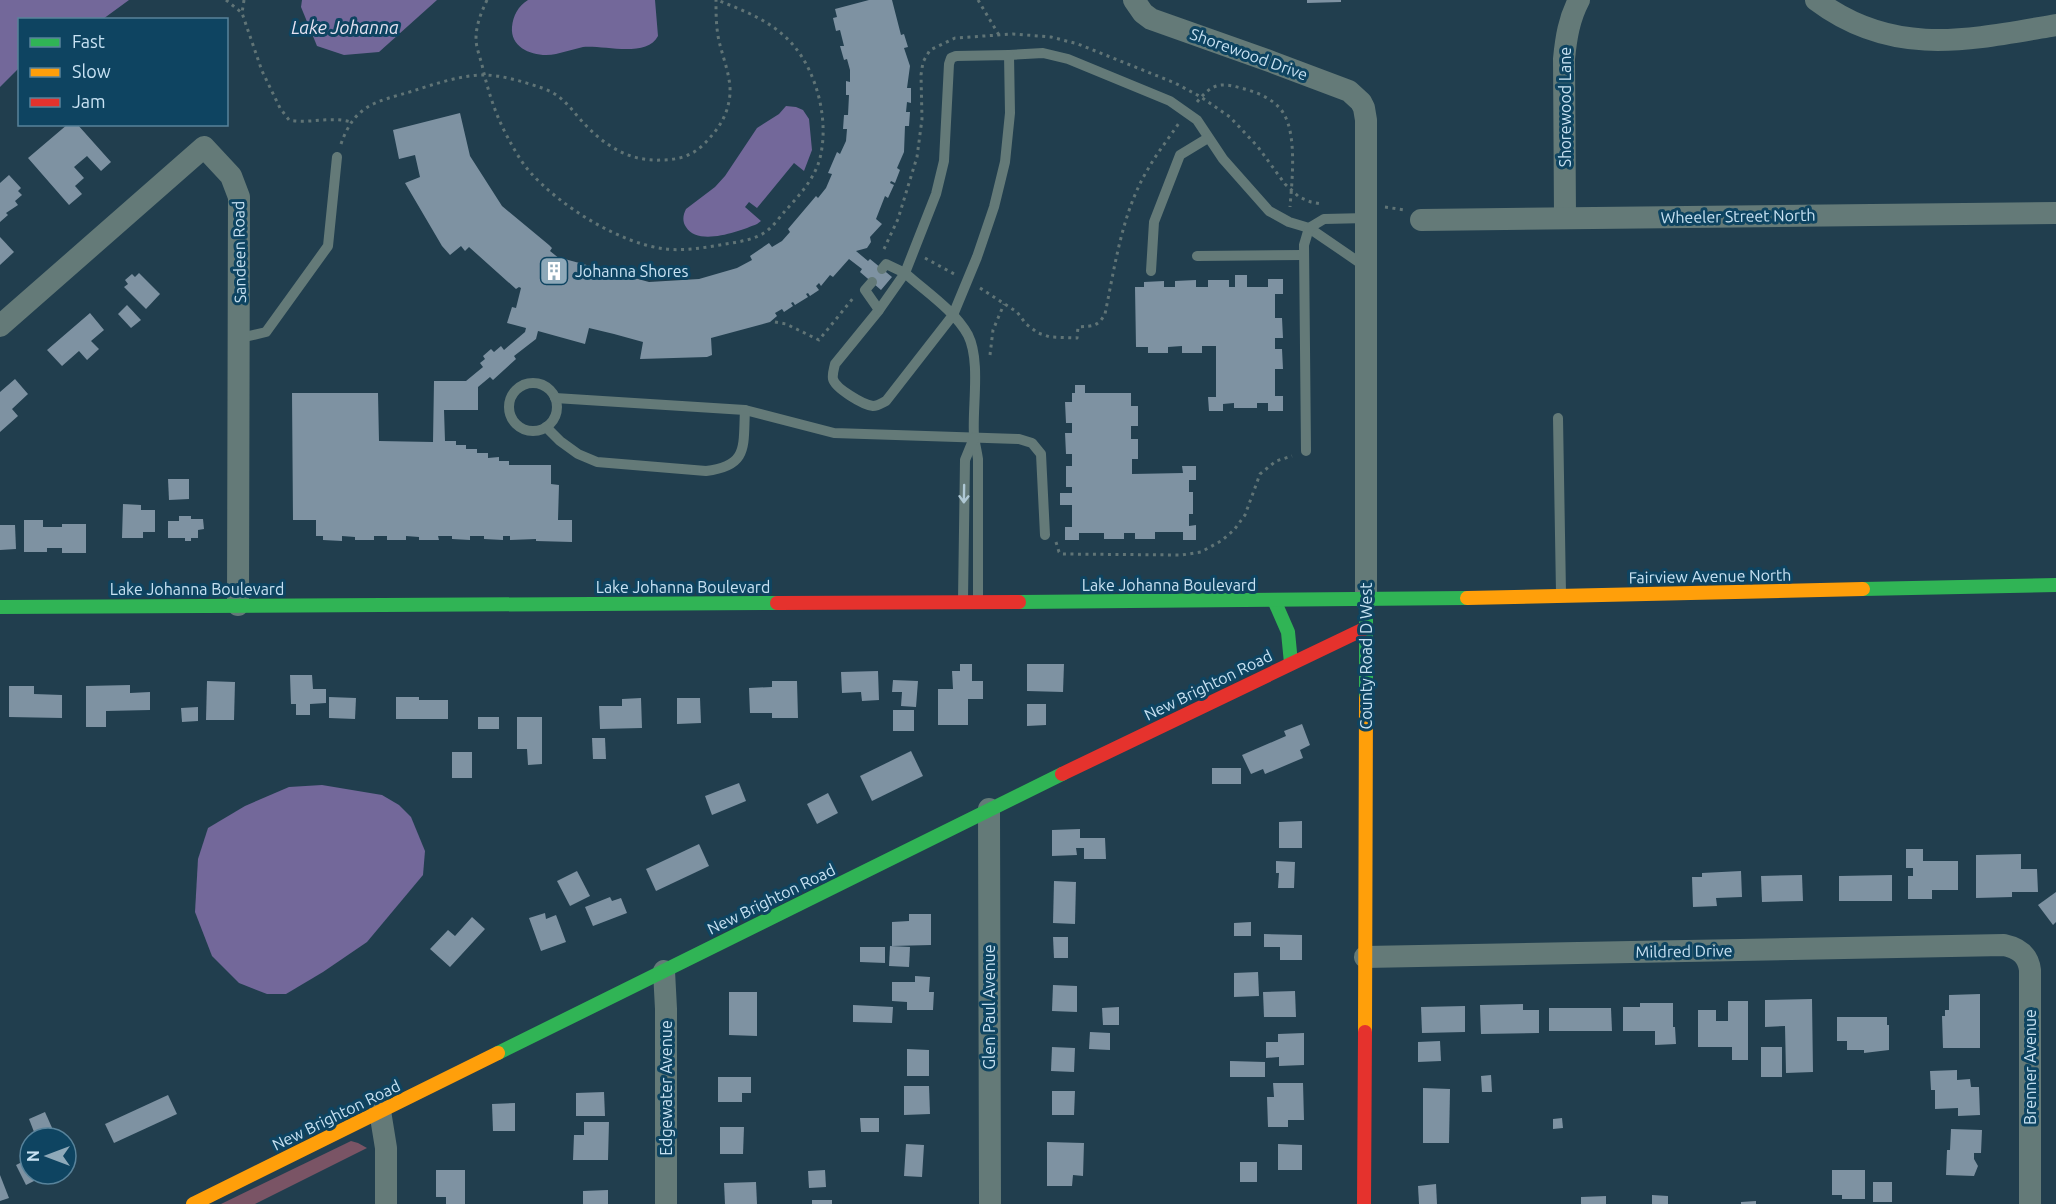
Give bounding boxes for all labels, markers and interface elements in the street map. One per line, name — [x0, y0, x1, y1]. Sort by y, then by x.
water label: Lake Johanna — [291, 17, 399, 37]
legend — [18, 18, 228, 126]
street label: Shorewood Drive — [1188, 24, 1310, 84]
text: Fast — [72, 31, 105, 51]
street label: Shorewood Lane — [1556, 47, 1574, 167]
text: Slow — [72, 61, 111, 81]
text: Jam — [72, 91, 106, 111]
street label: Sandeen Road — [229, 201, 249, 303]
street label: Wheeler Street North — [1660, 206, 1816, 226]
building icon: Johanna Shores — [538, 255, 570, 287]
place label: Johanna Shores — [575, 262, 689, 280]
one-way arrow — [958, 484, 970, 504]
street label: Fairview Avenue North — [1628, 566, 1792, 586]
street label: Lake Johanna Boulevard — [1082, 576, 1256, 594]
street label: Lake Johanna Boulevard — [596, 578, 770, 596]
street label: Lake Johanna Boulevard — [110, 580, 284, 598]
street label: County Road D West — [1357, 582, 1375, 730]
street label: New Brighton Road — [1141, 646, 1275, 724]
street label: New Brighton Road — [704, 860, 838, 938]
street label: Mildred Drive — [1635, 941, 1733, 961]
street label: Glen Paul Avenue — [980, 945, 998, 1069]
street label: Brenner Avenue — [2021, 1009, 2039, 1125]
street label: Edgewater Avenue — [657, 1020, 675, 1156]
street label: New Brighton Road — [269, 1076, 403, 1154]
north arrow — [18, 1126, 78, 1186]
text: N — [24, 1150, 42, 1162]

